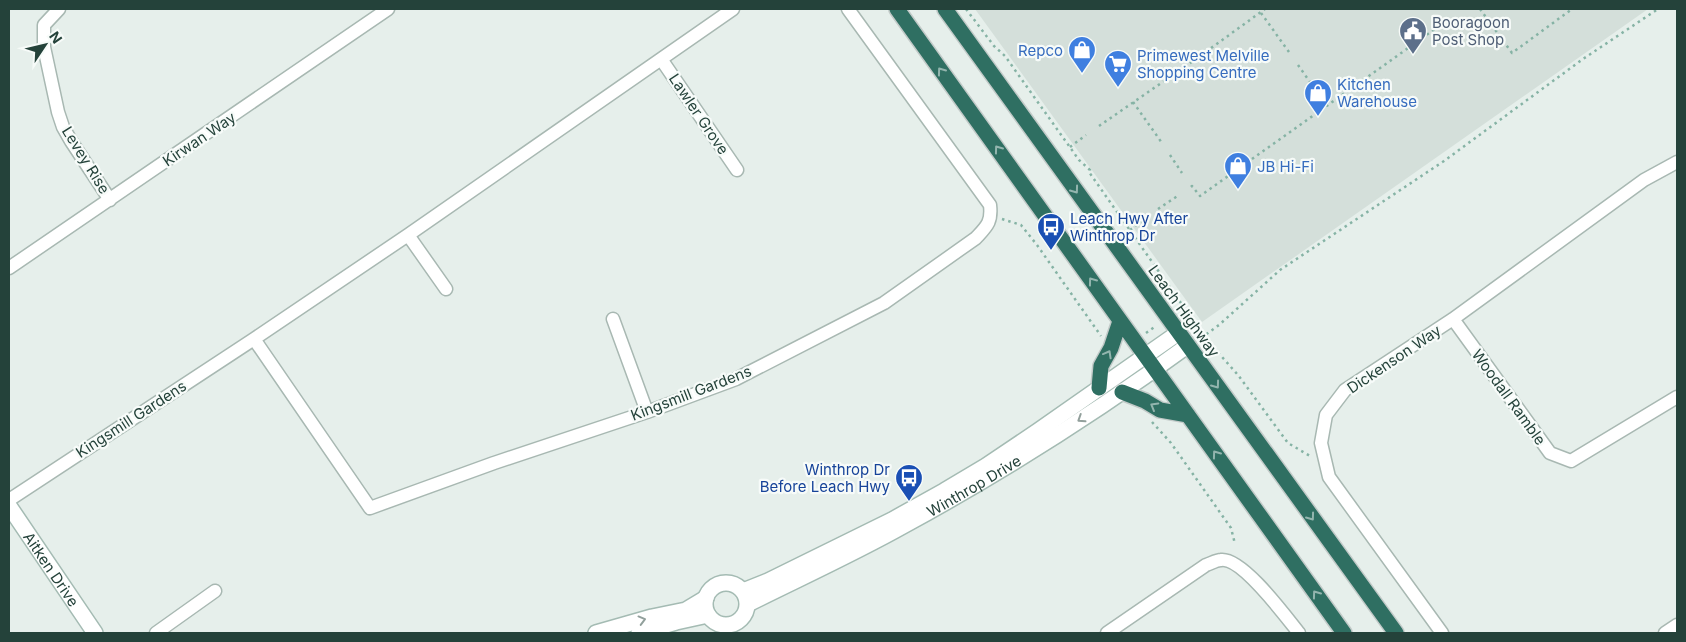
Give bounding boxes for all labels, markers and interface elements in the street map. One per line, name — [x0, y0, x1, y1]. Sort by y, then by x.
place label: Booragoon Post Shop — [1432, 13, 1510, 49]
public building icon: Booragoon Post Shop — [1398, 16, 1428, 55]
north arrow — [20, 20, 70, 70]
text: N — [46, 28, 66, 47]
shop icon: Repco — [1067, 35, 1097, 74]
place label: Repco — [1018, 41, 1063, 60]
place label: Primewest Melville Shopping Centre — [1137, 46, 1270, 82]
supermarket icon: Primewest Melville Shopping Centre — [1103, 49, 1133, 88]
one-way arrow — [938, 67, 947, 77]
street label: Lawler Grove — [665, 70, 733, 158]
place label: Kitchen Warehouse — [1337, 75, 1417, 111]
shop icon: Kitchen Warehouse — [1303, 78, 1333, 117]
street label: Kirwan Way — [159, 107, 240, 170]
street label: Levey Rise — [58, 123, 114, 197]
one-way arrow — [995, 146, 1003, 155]
shop icon: JB Hi-Fi — [1223, 151, 1253, 190]
place label: JB Hi-Fi — [1257, 157, 1314, 176]
one-way arrow — [1069, 184, 1078, 194]
place label: Leach Hwy After Winthrop Dr — [1070, 209, 1188, 245]
bus stop icon: Leach Hwy After Winthrop Dr — [1036, 212, 1066, 251]
street label: Leach Highway — [1144, 261, 1224, 361]
one-way arrow — [1089, 277, 1098, 287]
street label: Dickenson Way — [1343, 320, 1445, 397]
street label: Woodall Ramble — [1468, 345, 1550, 449]
one-way arrow — [1101, 351, 1111, 360]
street label: Kingsmill Gardens — [628, 361, 754, 425]
street label: Kingsmill Gardens — [72, 376, 190, 462]
one-way arrow — [1210, 380, 1219, 389]
one-way arrow — [1151, 402, 1160, 412]
one-way arrow — [1077, 412, 1086, 422]
street label: Winthrop Drive — [923, 450, 1024, 521]
one-way arrow — [1213, 450, 1222, 460]
place label: Winthrop Dr Before Leach Hwy — [760, 460, 891, 496]
bus stop icon: Winthrop Dr Before Leach Hwy — [894, 463, 924, 502]
one-way arrow — [1306, 511, 1314, 520]
street label: Aitken Drive — [20, 528, 84, 610]
one-way arrow — [1313, 590, 1322, 599]
one-way arrow — [638, 615, 646, 625]

